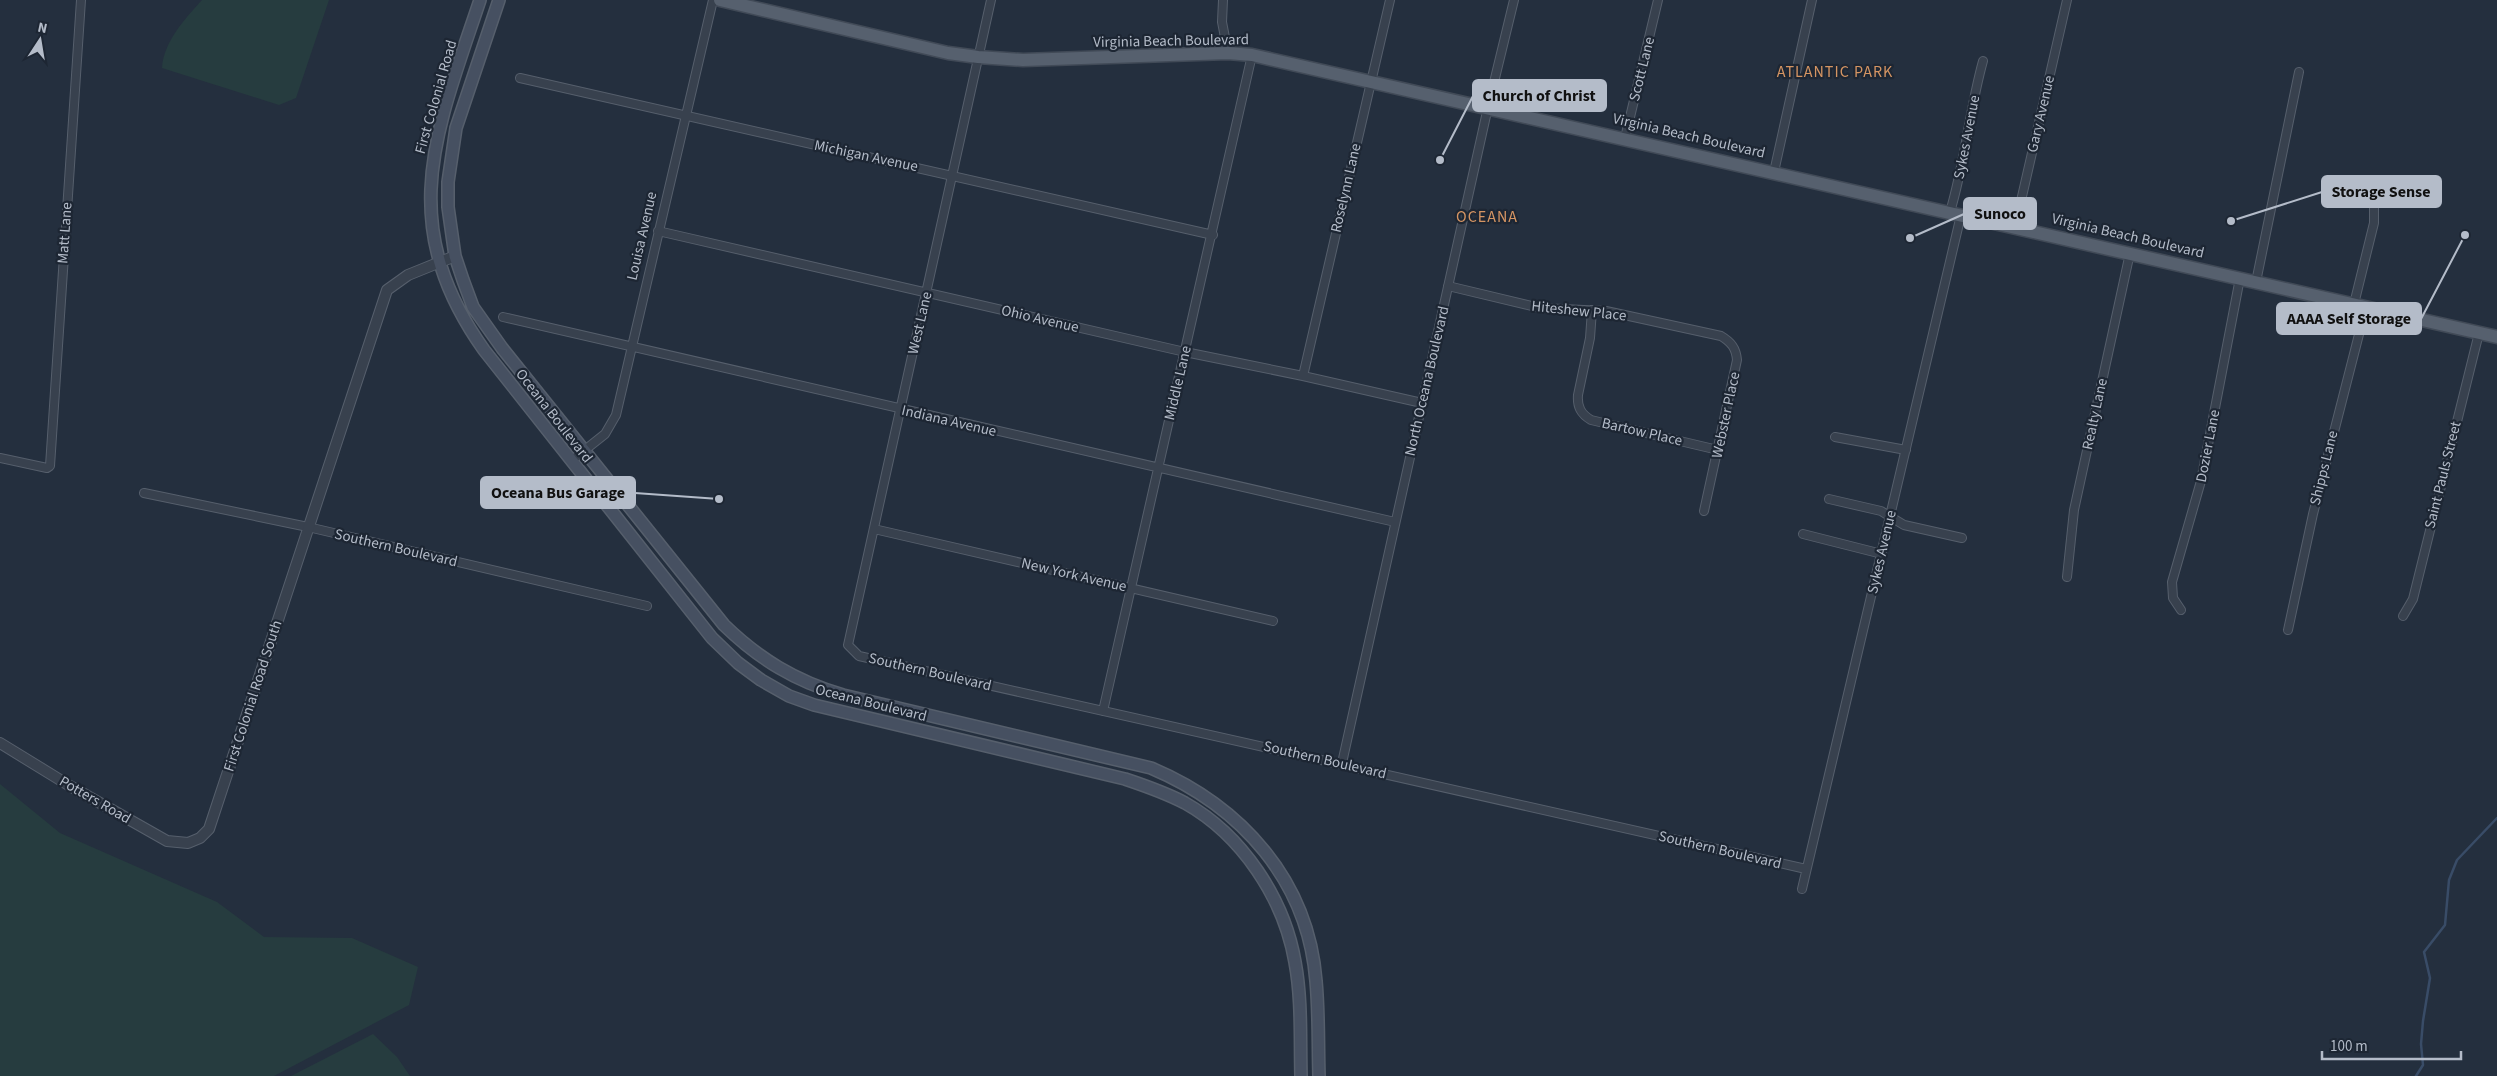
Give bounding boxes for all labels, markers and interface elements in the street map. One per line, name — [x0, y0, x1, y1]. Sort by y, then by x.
north arrow — [15, 15, 65, 65]
text: N — [36, 18, 49, 39]
street label: Virginia Beach Boulevard — [1093, 29, 1249, 53]
street label: Scott Lane — [1624, 35, 1660, 103]
street label: First Colonial Road — [410, 38, 462, 156]
district label: ATLANTIC PARK — [1777, 61, 1893, 83]
street label: Gary Avenue — [2022, 73, 2060, 155]
callout: Church of Christ — [1473, 80, 1606, 111]
text: Church of Christ — [1482, 85, 1596, 107]
street label: Sykes Avenue — [1949, 93, 1985, 181]
street label: Virginia Beach Boulevard — [1611, 108, 1767, 164]
street label: Michigan Avenue — [812, 135, 920, 177]
street label: Roselynn Lane — [1326, 141, 1366, 235]
callout: Storage Sense — [2322, 176, 2441, 207]
text: Storage Sense — [2332, 181, 2430, 203]
street label: Louisa Avenue — [622, 190, 662, 282]
callout: Sunoco — [1964, 198, 2036, 229]
street label: Matt Lane — [52, 202, 78, 264]
text: Sunoco — [1974, 203, 2026, 225]
district label: OCEANA — [1456, 206, 1518, 228]
street label: Virginia Beach Boulevard — [2050, 208, 2206, 264]
street label: West Lane — [903, 290, 937, 356]
street label: Hiteshew Place — [1530, 296, 1628, 326]
street label: Ohio Avenue — [999, 300, 1081, 338]
callout: AAAA Self Storage — [2277, 303, 2421, 334]
street label: North Oceana Boulevard — [1400, 304, 1454, 458]
text: AAAA Self Storage — [2286, 308, 2411, 330]
street label: Middle Lane — [1159, 344, 1197, 422]
street label: Oceana Boulevard — [511, 365, 597, 467]
street label: Webster Place — [1707, 370, 1745, 460]
street label: Realty Lane — [2077, 376, 2113, 452]
street label: Indiana Avenue — [900, 400, 998, 442]
street label: Dozier Lane — [2191, 408, 2225, 484]
street label: Bartow Place — [1600, 413, 1684, 451]
street label: Saint Pauls Street — [2420, 419, 2466, 531]
street label: Shipps Lane — [2305, 428, 2343, 508]
callout: Oceana Bus Garage — [481, 477, 635, 508]
text: Oceana Bus Garage — [491, 482, 625, 504]
street label: Sykes Avenue — [1862, 508, 1902, 596]
street label: Southern Boulevard — [333, 524, 459, 572]
street label: New York Avenue — [1019, 553, 1129, 597]
street label: First Colonial Road South — [219, 618, 287, 774]
street label: Southern Boulevard — [867, 648, 993, 696]
street label: Oceana Boulevard — [813, 679, 929, 727]
street label: Southern Boulevard — [1262, 736, 1388, 784]
street label: Potters Road — [55, 771, 135, 829]
street label: Southern Boulevard — [1657, 826, 1783, 874]
scale bar — [2322, 1028, 2461, 1060]
text: 100 m — [2330, 1036, 2368, 1057]

